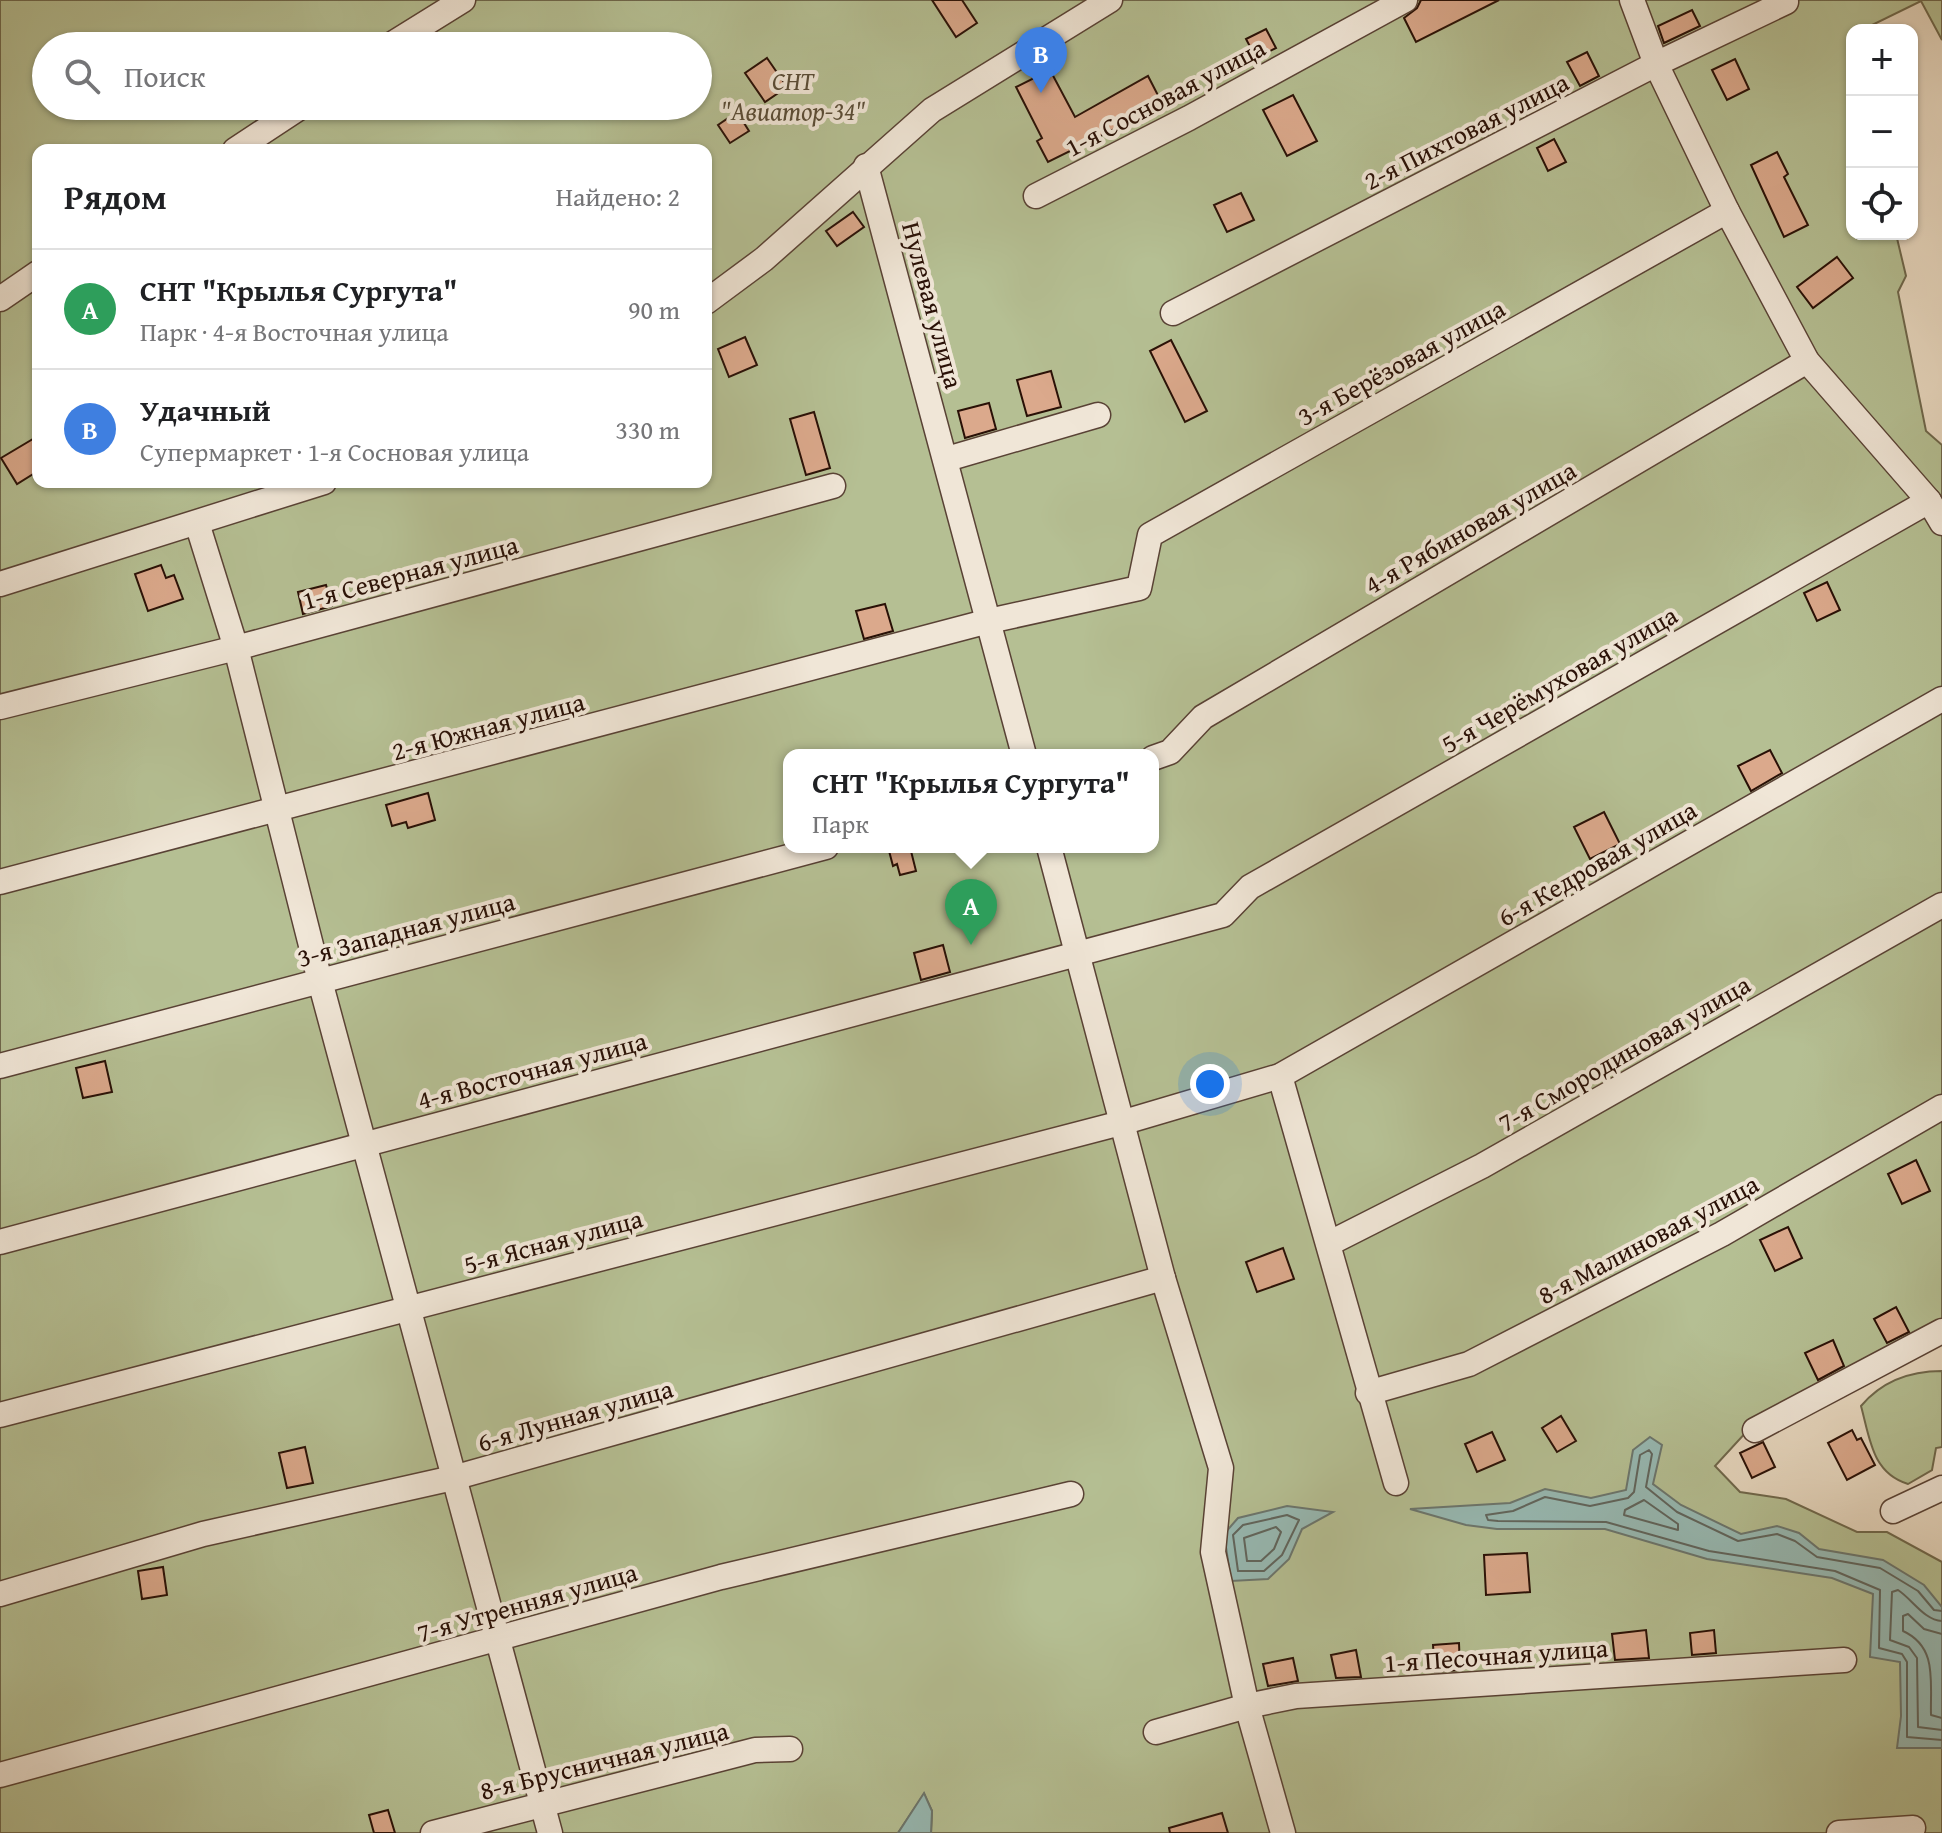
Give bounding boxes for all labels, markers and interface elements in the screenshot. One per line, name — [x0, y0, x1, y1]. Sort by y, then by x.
map controls — [1846, 24, 1918, 240]
button: + — [1846, 24, 1918, 96]
pin: B — [1015, 27, 1067, 93]
street label: 1-я Сосновая улица — [1058, 27, 1273, 166]
search box — [32, 32, 712, 120]
icon: search — [60, 54, 104, 98]
text: Поиск — [124, 54, 206, 98]
park label: СНТ "Авиатор-34" — [720, 61, 866, 130]
street label: 2-я Пихтовая улица — [1357, 62, 1576, 200]
button: − — [1846, 96, 1918, 168]
button: locate — [1846, 168, 1918, 240]
text: Рядом — [64, 172, 167, 221]
text: Найдено: 2 — [556, 177, 680, 216]
street label: Нулевая улица — [892, 217, 974, 393]
text: CНТ "Крылья Сургута" — [140, 268, 458, 312]
street label: 3-я Берёзовая улица — [1290, 288, 1513, 435]
text: A — [82, 290, 98, 329]
text: 90 m — [628, 290, 680, 329]
text: Парк · 4-я Восточная улица — [140, 312, 449, 351]
text: Удачный — [140, 388, 271, 432]
text: B — [82, 410, 98, 449]
text: 330 m — [615, 410, 680, 449]
text: Супермаркет · 1-я Сосновая улица — [140, 432, 529, 471]
street label: 4-я Рябиновая улица — [1357, 450, 1584, 604]
street label: 1-я Северная улица — [298, 524, 523, 620]
street label: 5-я Черёмуховая улица — [1434, 595, 1685, 763]
street label: 2-я Южная улица — [387, 681, 589, 770]
popup — [783, 749, 1159, 853]
text: CНТ "Крылья Сургута" — [812, 760, 1130, 804]
street label: 6-я Кедровая улица — [1490, 790, 1704, 936]
text: Парк — [812, 804, 869, 843]
pin: A — [945, 879, 997, 945]
street label: 3-я Западная улица — [293, 881, 520, 977]
street label: 7-я Смородиновая улица — [1491, 964, 1758, 1141]
street label: 4-я Восточная улица — [413, 1020, 652, 1119]
your location — [1190, 1064, 1230, 1104]
street label: 8-я Малиновая улица — [1531, 1164, 1766, 1314]
street label: 5-я Ясная улица — [459, 1198, 647, 1284]
street label: 6-я Лунная улица — [473, 1368, 678, 1462]
street label: 7-я Утренняя улица — [412, 1552, 642, 1652]
street label: 1-я Песочная улица — [1383, 1628, 1610, 1682]
street label: 8-я Брусничная улица — [476, 1710, 733, 1810]

